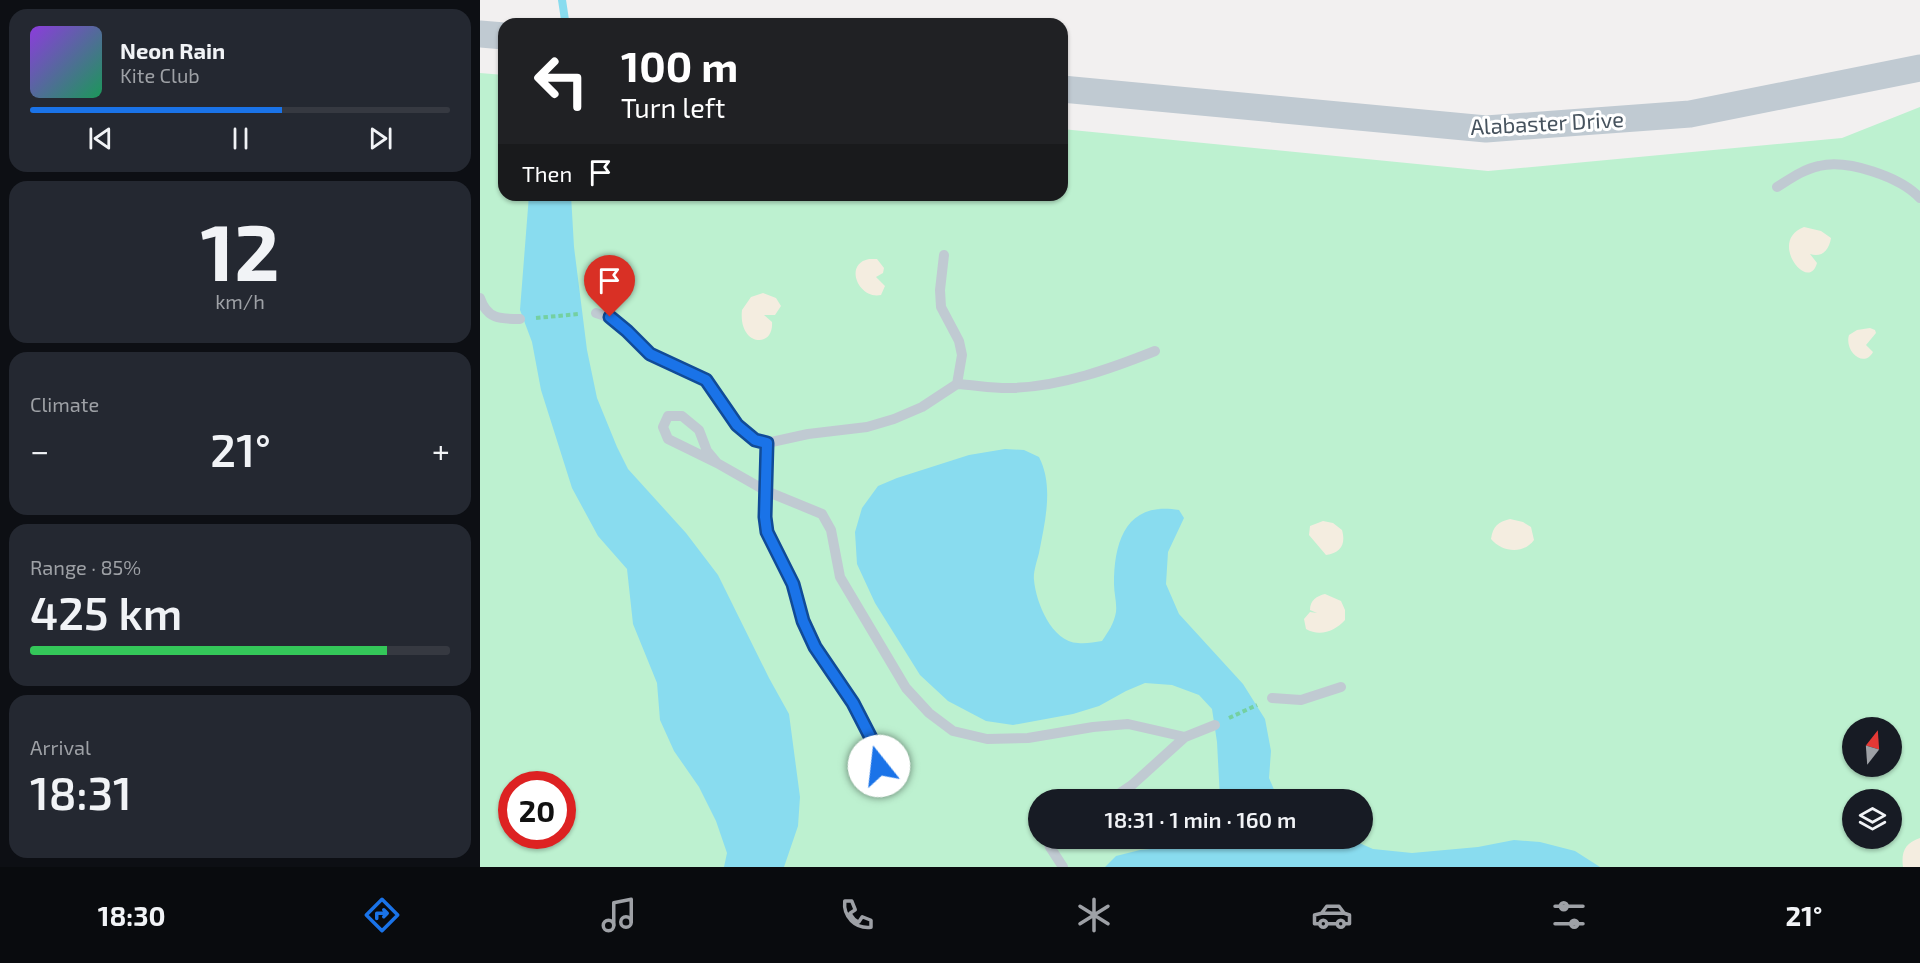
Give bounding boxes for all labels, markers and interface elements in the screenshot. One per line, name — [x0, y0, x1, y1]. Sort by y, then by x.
text: Neon Rain — [120, 37, 225, 63]
text: 100 m — [621, 40, 738, 90]
icon: left — [522, 42, 600, 120]
text: Kite Club — [120, 63, 200, 87]
text: Turn left — [621, 91, 725, 123]
street label: Alabaster Drive — [1470, 105, 1624, 139]
icon: previous — [84, 122, 117, 155]
icon: pause — [224, 122, 257, 155]
icon: next — [364, 122, 397, 155]
icon: arrive — [584, 156, 617, 189]
text: Then — [522, 160, 572, 186]
text: 12 — [200, 203, 280, 297]
pin — [584, 255, 635, 317]
icon: arrive — [593, 264, 626, 297]
text: km/h — [215, 289, 265, 313]
text: Climate — [30, 392, 99, 416]
text: 21° — [210, 422, 271, 476]
text: − — [30, 430, 49, 470]
text: + — [432, 430, 450, 470]
text: Range · 85% — [30, 555, 141, 579]
text: 425 km — [30, 585, 182, 639]
north arrow — [1842, 717, 1902, 777]
map controls — [1842, 717, 1902, 849]
position arrow — [847, 734, 911, 798]
text: Arrival — [30, 735, 91, 759]
text: 18:31 — [30, 765, 132, 819]
speed limit sign: 20 — [498, 771, 576, 849]
button: layers — [1842, 789, 1902, 849]
text: 18:31 · 1 min · 160 m — [1105, 806, 1296, 832]
icon: directions — [361, 894, 403, 936]
icon: music — [598, 894, 640, 936]
icon: phone — [836, 894, 878, 936]
icon: climate — [1073, 894, 1115, 936]
icon: car — [1311, 894, 1353, 936]
icon: filters — [1548, 894, 1590, 936]
text: 18:30 — [98, 899, 166, 931]
text: 21° — [1786, 899, 1822, 931]

